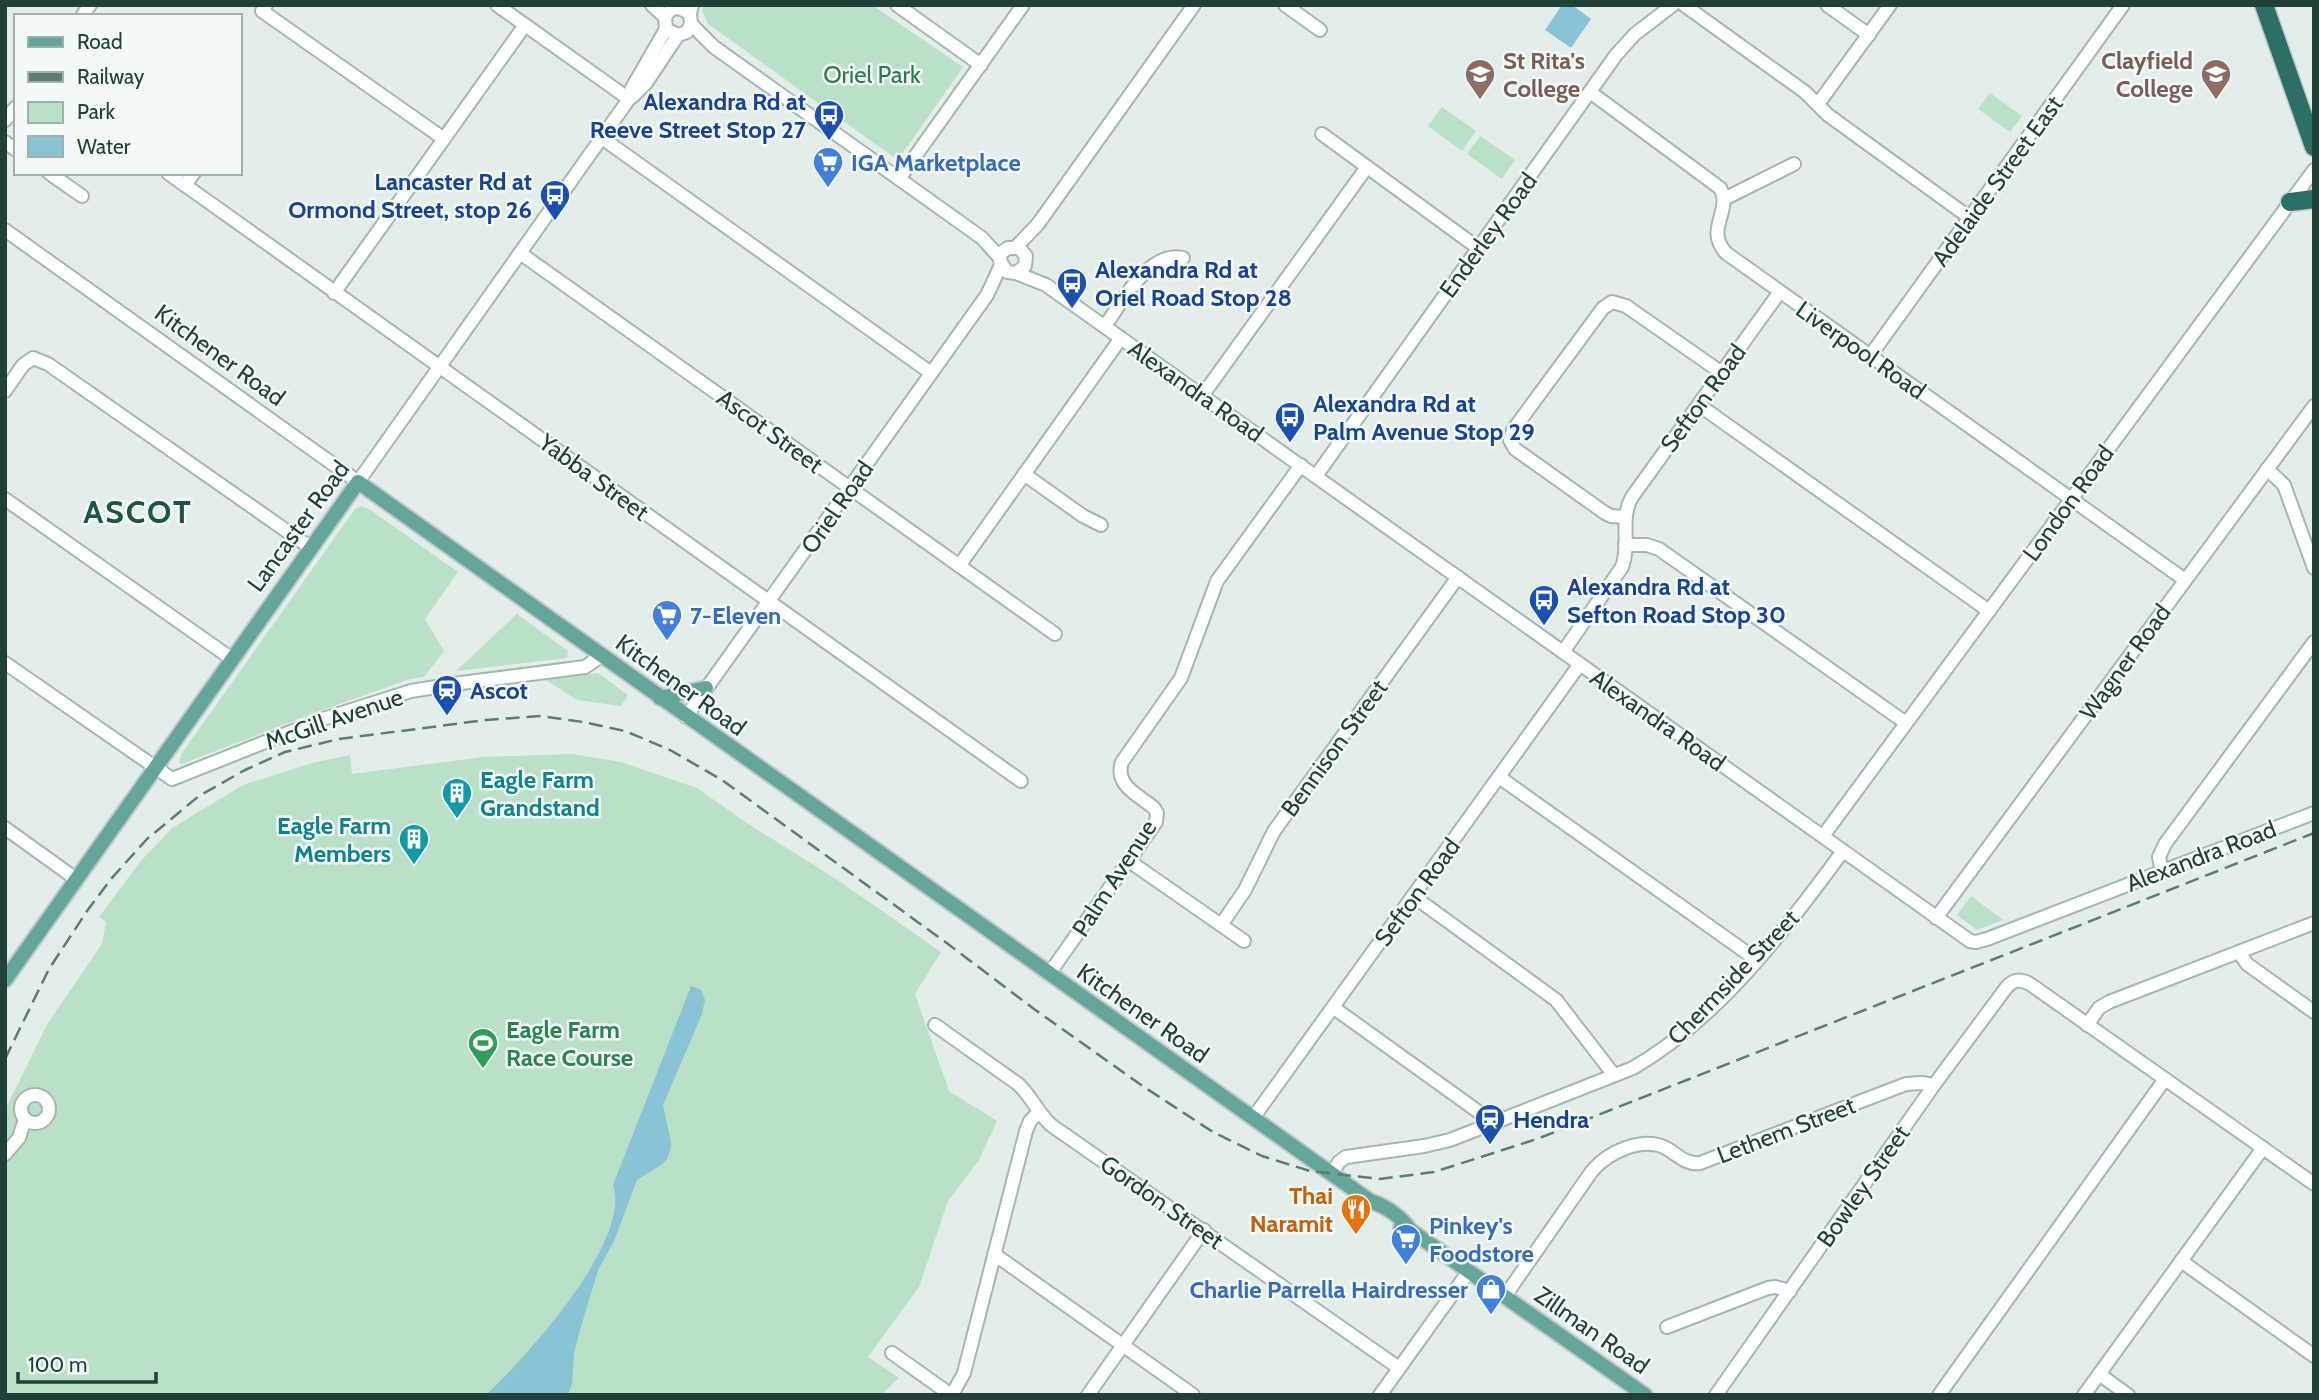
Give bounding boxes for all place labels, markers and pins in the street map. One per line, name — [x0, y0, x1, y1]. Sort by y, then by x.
place label: St Rita's College — [1503, 46, 1585, 103]
place label: Clayfield College — [2101, 46, 2193, 103]
school or university icon: St Rita's College — [1463, 57, 1497, 101]
school or university icon: Clayfield College — [2199, 57, 2233, 101]
place label: Alexandra Rd at Reeve Street Stop 27 — [590, 87, 807, 144]
bus stop icon: Alexandra Rd at Reeve Street Stop 27 — [812, 98, 846, 142]
supermarket icon: IGA Marketplace — [811, 145, 845, 189]
place label: IGA Marketplace — [851, 148, 1021, 177]
place label: Lancaster Rd at Ormond Street, stop 26 — [288, 167, 532, 224]
bus stop icon: Lancaster Rd at Ormond Street, stop 26 — [538, 178, 572, 222]
place label: Alexandra Rd at Oriel Road Stop 28 — [1095, 255, 1292, 312]
bus stop icon: Alexandra Rd at Oriel Road Stop 28 — [1055, 266, 1089, 310]
place label: Alexandra Rd at Palm Avenue Stop 29 — [1313, 389, 1535, 446]
bus stop icon: Alexandra Rd at Palm Avenue Stop 29 — [1273, 400, 1307, 444]
place label: Alexandra Rd at Sefton Road Stop 30 — [1567, 572, 1786, 629]
bus stop icon: Alexandra Rd at Sefton Road Stop 30 — [1527, 583, 1561, 627]
supermarket icon: 7-Eleven — [650, 598, 684, 642]
place label: 7-Eleven — [690, 601, 781, 630]
station icon: Ascot — [430, 673, 464, 717]
place label: Ascot — [470, 676, 528, 705]
place label: Eagle Farm Grandstand — [480, 765, 600, 822]
building icon: Eagle Farm Grandstand — [440, 776, 474, 820]
place label: Eagle Farm Members — [277, 811, 391, 868]
building icon: Eagle Farm Members — [397, 822, 431, 866]
place label: Eagle Farm Race Course — [506, 1015, 633, 1072]
sports icon: Eagle Farm Race Course — [466, 1026, 500, 1070]
station icon: Hendra — [1473, 1102, 1507, 1146]
place label: Hendra — [1513, 1105, 1589, 1134]
place label: Thai Naramit — [1250, 1181, 1333, 1238]
restaurant icon: Thai Naramit — [1339, 1192, 1373, 1236]
place label: Pinkey's Foodstore — [1429, 1211, 1534, 1268]
supermarket icon: Pinkey's Foodstore — [1389, 1222, 1423, 1266]
shop icon: Charlie Parrella Hairdresser — [1474, 1272, 1508, 1316]
place label: Charlie Parrella Hairdresser — [1190, 1275, 1468, 1304]

